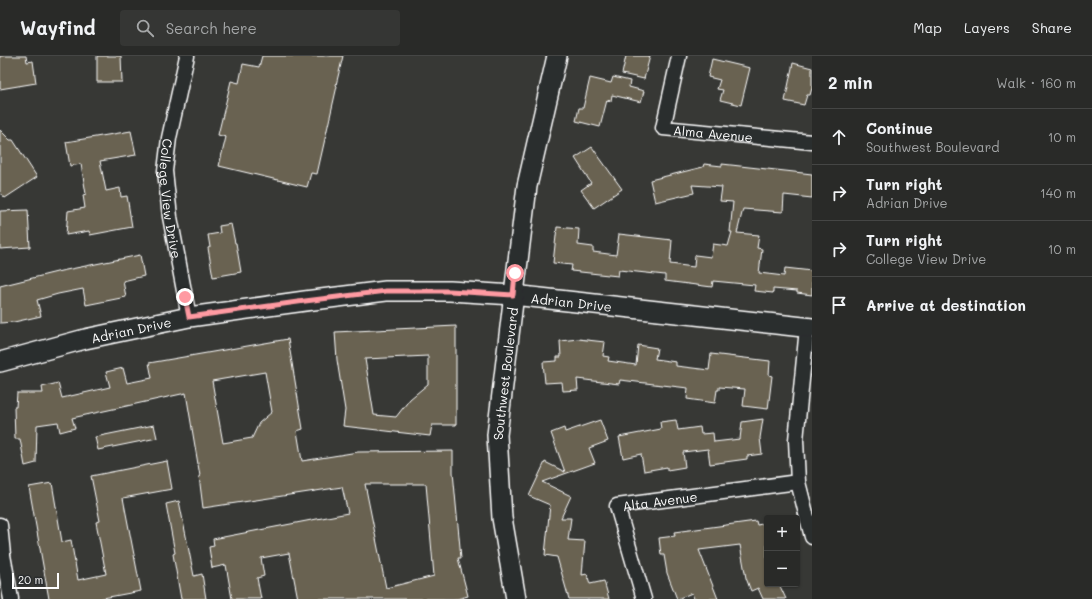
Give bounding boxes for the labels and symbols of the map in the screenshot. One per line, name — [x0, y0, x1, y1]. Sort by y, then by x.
street label: Alma Avenue — [672, 120, 754, 145]
street label: College View Drive — [156, 138, 186, 260]
route start — [506, 264, 524, 282]
route end — [176, 288, 194, 306]
street label: Adrian Drive — [530, 289, 613, 314]
street label: Southwest Boulevard — [488, 306, 521, 441]
street label: Adrian Drive — [89, 313, 173, 346]
street label: Alta Avenue — [621, 487, 698, 514]
scale bar — [12, 571, 59, 590]

